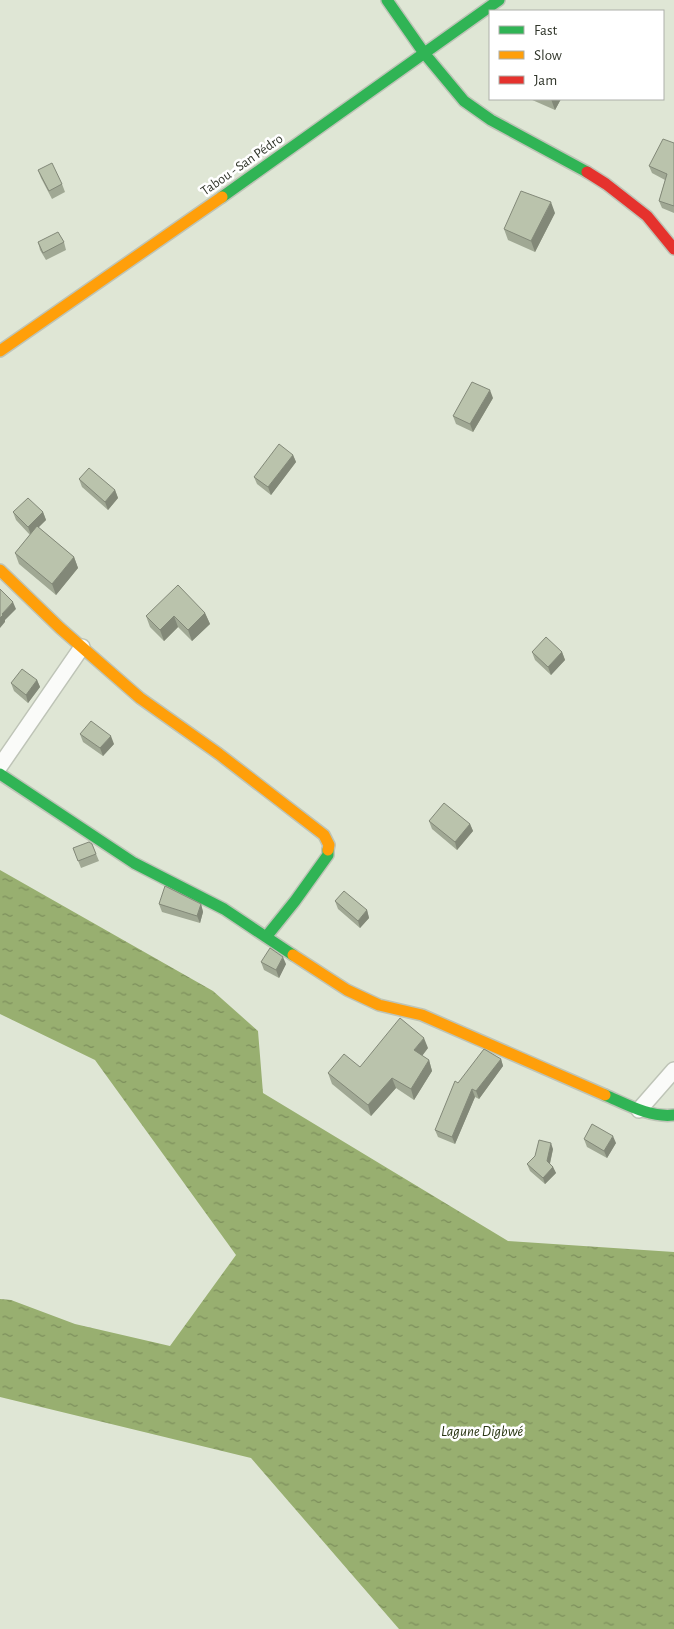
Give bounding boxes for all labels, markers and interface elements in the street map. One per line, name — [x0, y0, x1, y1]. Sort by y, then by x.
legend — [489, 10, 664, 100]
text: Fast — [534, 23, 558, 38]
text: Slow — [534, 48, 562, 63]
text: Jam — [534, 73, 557, 88]
street label: Tabou - San Pédro — [198, 132, 286, 198]
water label: Lagune Digbwé — [441, 1424, 523, 1439]

